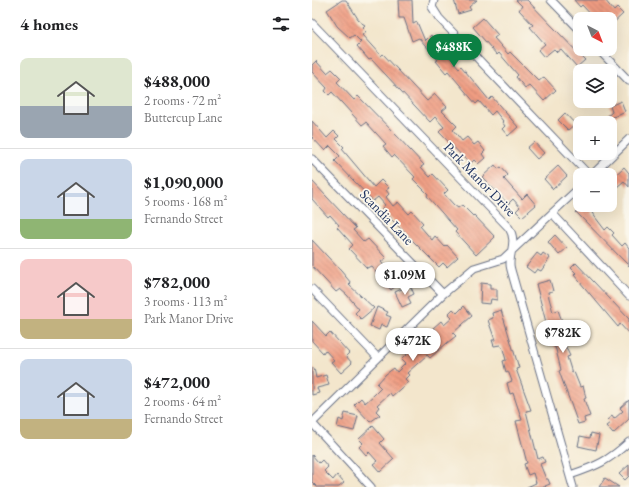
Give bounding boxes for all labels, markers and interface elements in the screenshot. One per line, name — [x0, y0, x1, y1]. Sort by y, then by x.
north arrow — [573, 12, 617, 56]
map controls — [573, 12, 617, 212]
text: 4 homes — [20, 13, 78, 35]
icon: filters — [270, 13, 292, 35]
pin: $488K — [426, 34, 482, 68]
text: $488K — [436, 38, 472, 55]
button: layers — [573, 64, 617, 108]
text: $488,000 — [144, 70, 210, 92]
icon: home — [52, 74, 100, 122]
text: 2 rooms · 72 m² — [144, 92, 221, 109]
text: Buttercup Lane — [144, 109, 222, 126]
button: + — [573, 116, 617, 160]
street label: Park Manor Drive — [440, 138, 520, 220]
button: − — [573, 168, 617, 212]
text: $1,090,000 — [144, 171, 223, 193]
icon: home — [52, 175, 100, 223]
street label: Scandia Lane — [356, 185, 418, 249]
text: 5 rooms · 168 m² — [144, 193, 228, 210]
text: Fernando Street — [144, 210, 223, 227]
pin: $1.09M — [372, 262, 438, 296]
text: $1.09M — [384, 266, 426, 283]
text: $782,000 — [144, 271, 210, 293]
icon: home — [52, 275, 100, 323]
text: 3 rooms · 113 m² — [144, 293, 228, 310]
text: Park Manor Drive — [144, 310, 233, 327]
pin: $782K — [535, 320, 591, 354]
text: $782K — [545, 324, 581, 341]
pin: $472K — [385, 328, 441, 362]
text: $472K — [395, 332, 431, 349]
text: $472,000 — [144, 371, 210, 393]
icon: home — [52, 375, 100, 423]
text: 2 rooms · 64 m² — [144, 393, 221, 410]
text: Fernando Street — [144, 410, 223, 427]

